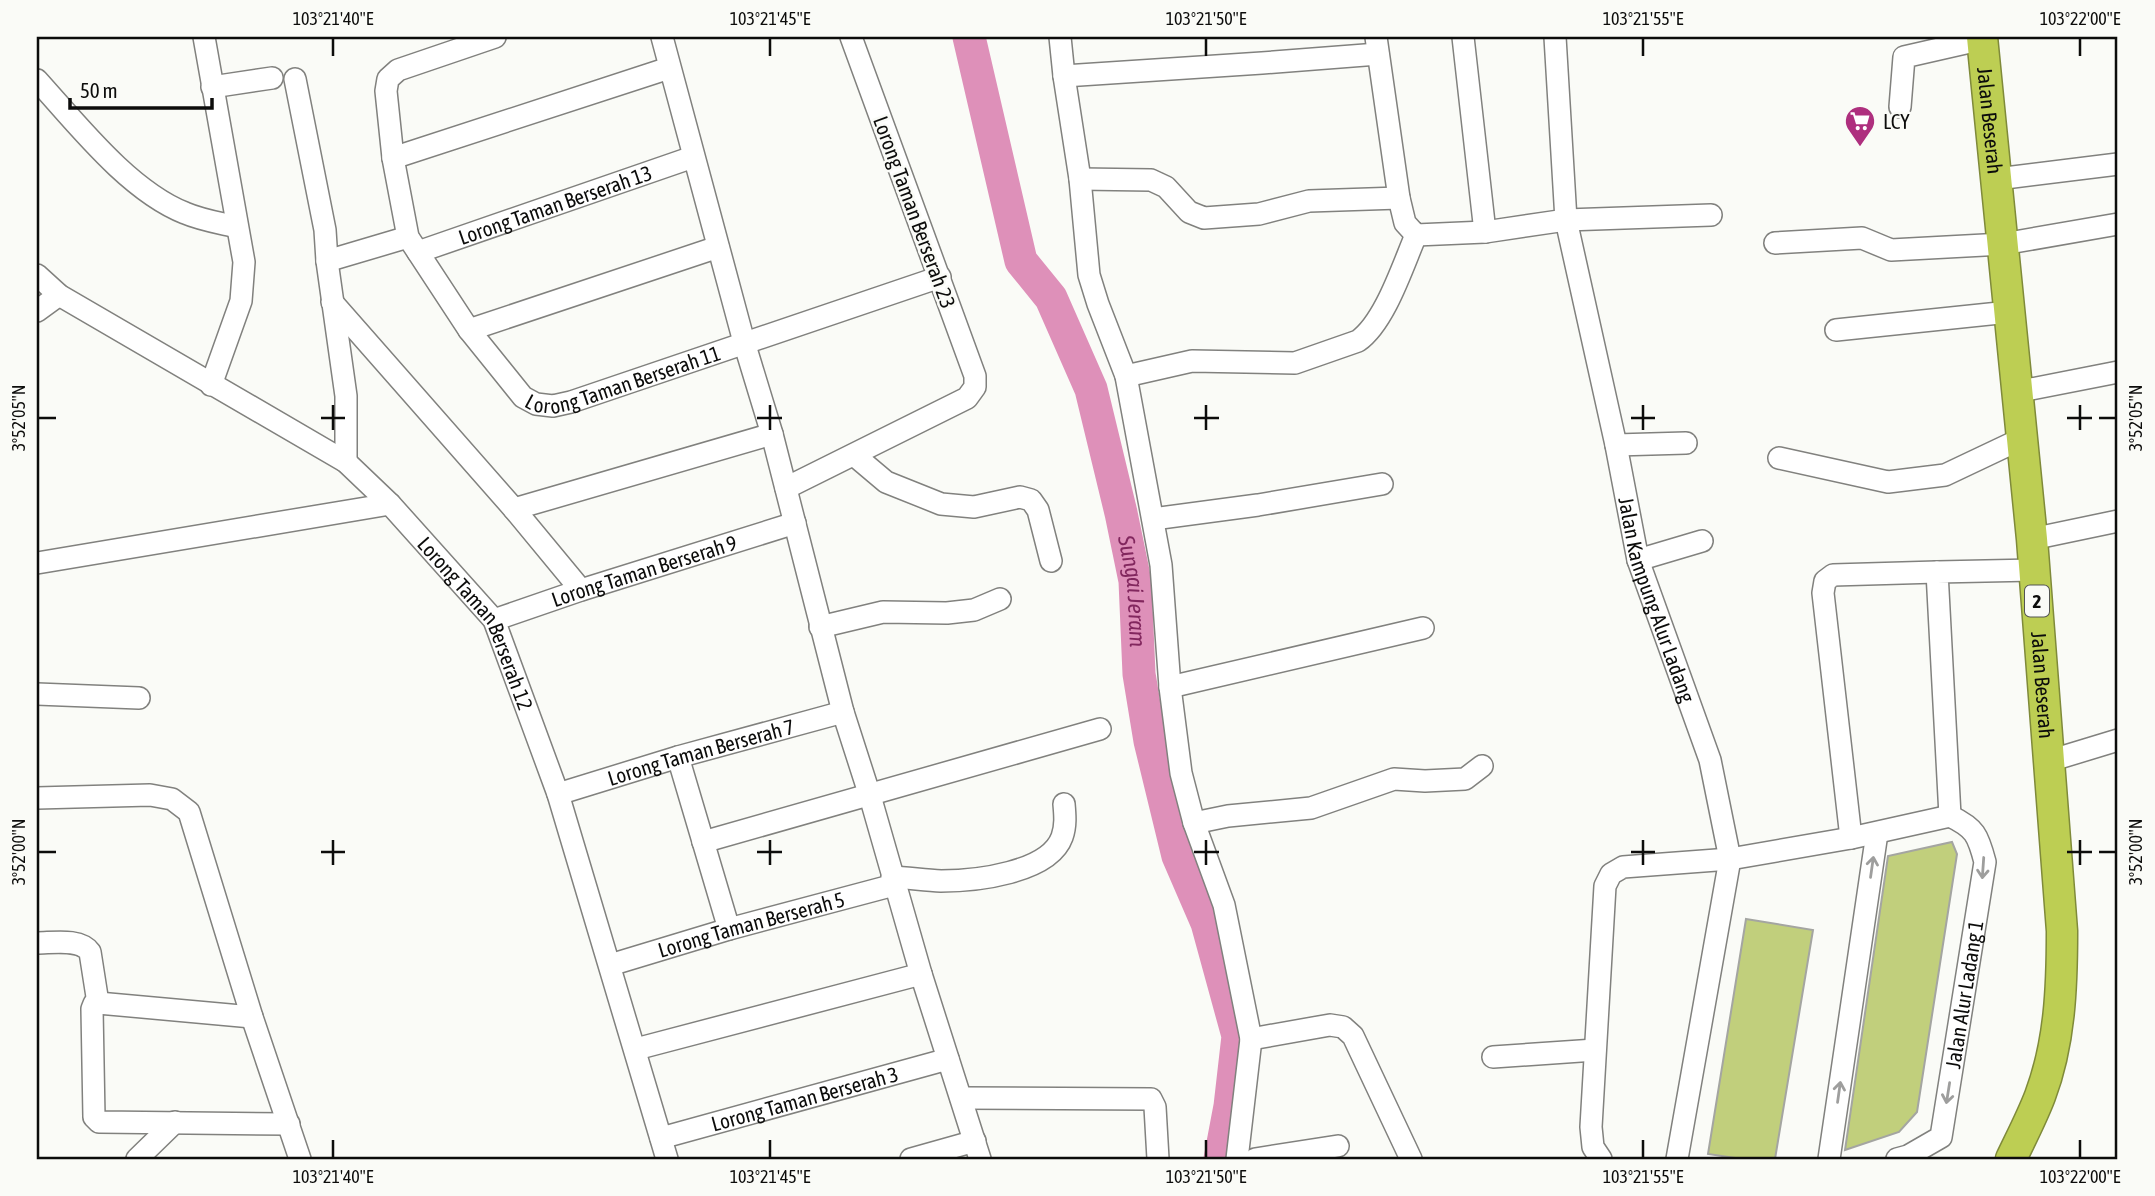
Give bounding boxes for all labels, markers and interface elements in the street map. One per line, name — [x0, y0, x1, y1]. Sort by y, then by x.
text: 103°21'40"E — [293, 8, 374, 29]
text: 103°21'45"E — [730, 8, 811, 29]
text: 103°21'50"E — [1166, 8, 1247, 29]
text: 103°21'55"E — [1603, 8, 1684, 29]
text: 103°22'00"E — [2040, 8, 2121, 29]
scale bar — [70, 66, 212, 110]
street label: Jalan Beserah — [1973, 66, 2008, 175]
text: 50 m — [80, 78, 118, 102]
supermarket icon: LCY — [1843, 104, 1877, 148]
place label: LCY — [1883, 109, 1910, 133]
street label: Lorong Taman Berserah 23 — [869, 113, 961, 311]
street label: Lorong Taman Berserah 13 — [455, 160, 655, 249]
street label: Lorong Taman Berserah 11 — [521, 340, 723, 418]
text: 3°52'05"N — [8, 385, 29, 451]
text: 3°52'05"N — [2125, 385, 2146, 451]
street label: Jalan Kampung Alur Ladang — [1614, 495, 1700, 705]
street label: Lorong Taman Berserah 9 — [548, 530, 740, 611]
street label: Lorong Taman Berserah 12 — [413, 532, 538, 713]
water label: Sungai Jeram — [1113, 532, 1151, 648]
road number: 2 — [2025, 586, 2049, 616]
street label: Jalan Beserah — [2027, 631, 2059, 739]
street label: Lorong Taman Berserah 7 — [605, 714, 797, 790]
text: 3°52'00"N — [8, 819, 29, 885]
text: 3°52'00"N — [2125, 819, 2146, 885]
one-way arrow — [1866, 856, 1879, 878]
one-way arrow — [1976, 856, 1989, 879]
street label: Lorong Taman Berserah 5 — [655, 887, 847, 962]
street label: Jalan Alur Ladang 1 — [1940, 919, 1988, 1070]
street label: Lorong Taman Berserah 3 — [708, 1061, 901, 1136]
one-way arrow — [1833, 1081, 1846, 1104]
one-way arrow — [1941, 1081, 1954, 1104]
text: 103°21'40"E — [293, 1166, 374, 1187]
text: 103°21'45"E — [730, 1166, 811, 1187]
text: 103°21'50"E — [1166, 1166, 1247, 1187]
text: 103°21'55"E — [1603, 1166, 1684, 1187]
text: 103°22'00"E — [2040, 1166, 2121, 1187]

